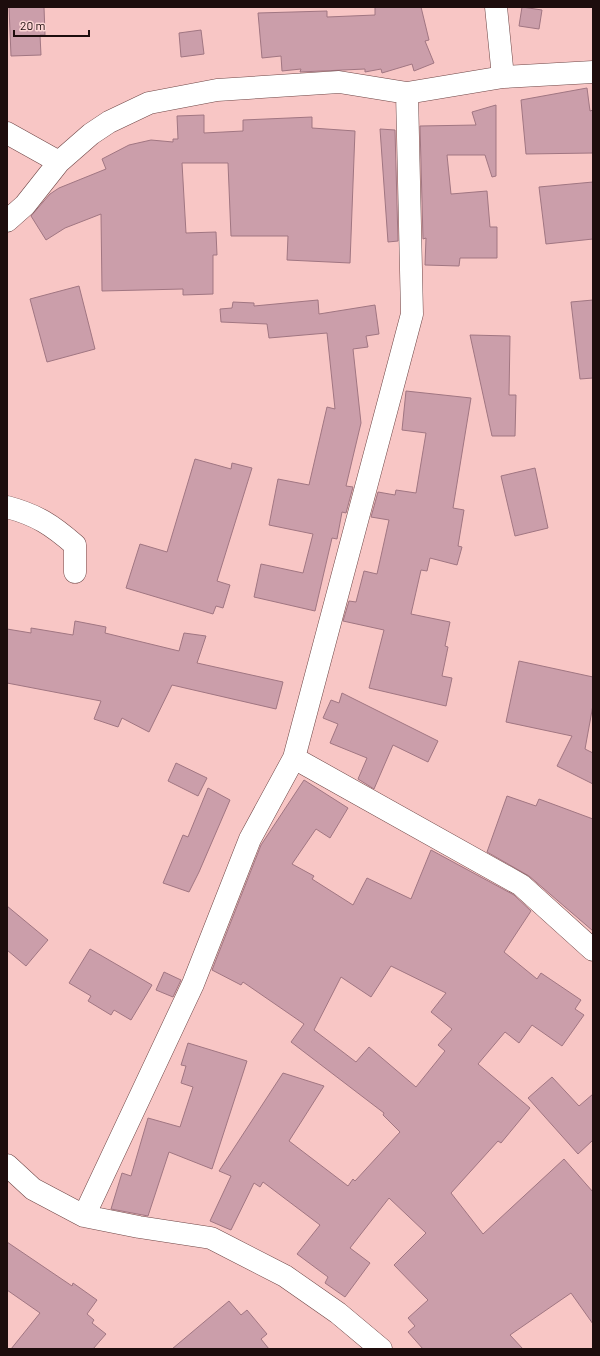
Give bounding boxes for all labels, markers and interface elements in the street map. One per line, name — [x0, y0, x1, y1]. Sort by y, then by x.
scale bar — [14, 12, 89, 38]
text: 20 m — [20, 18, 46, 32]

